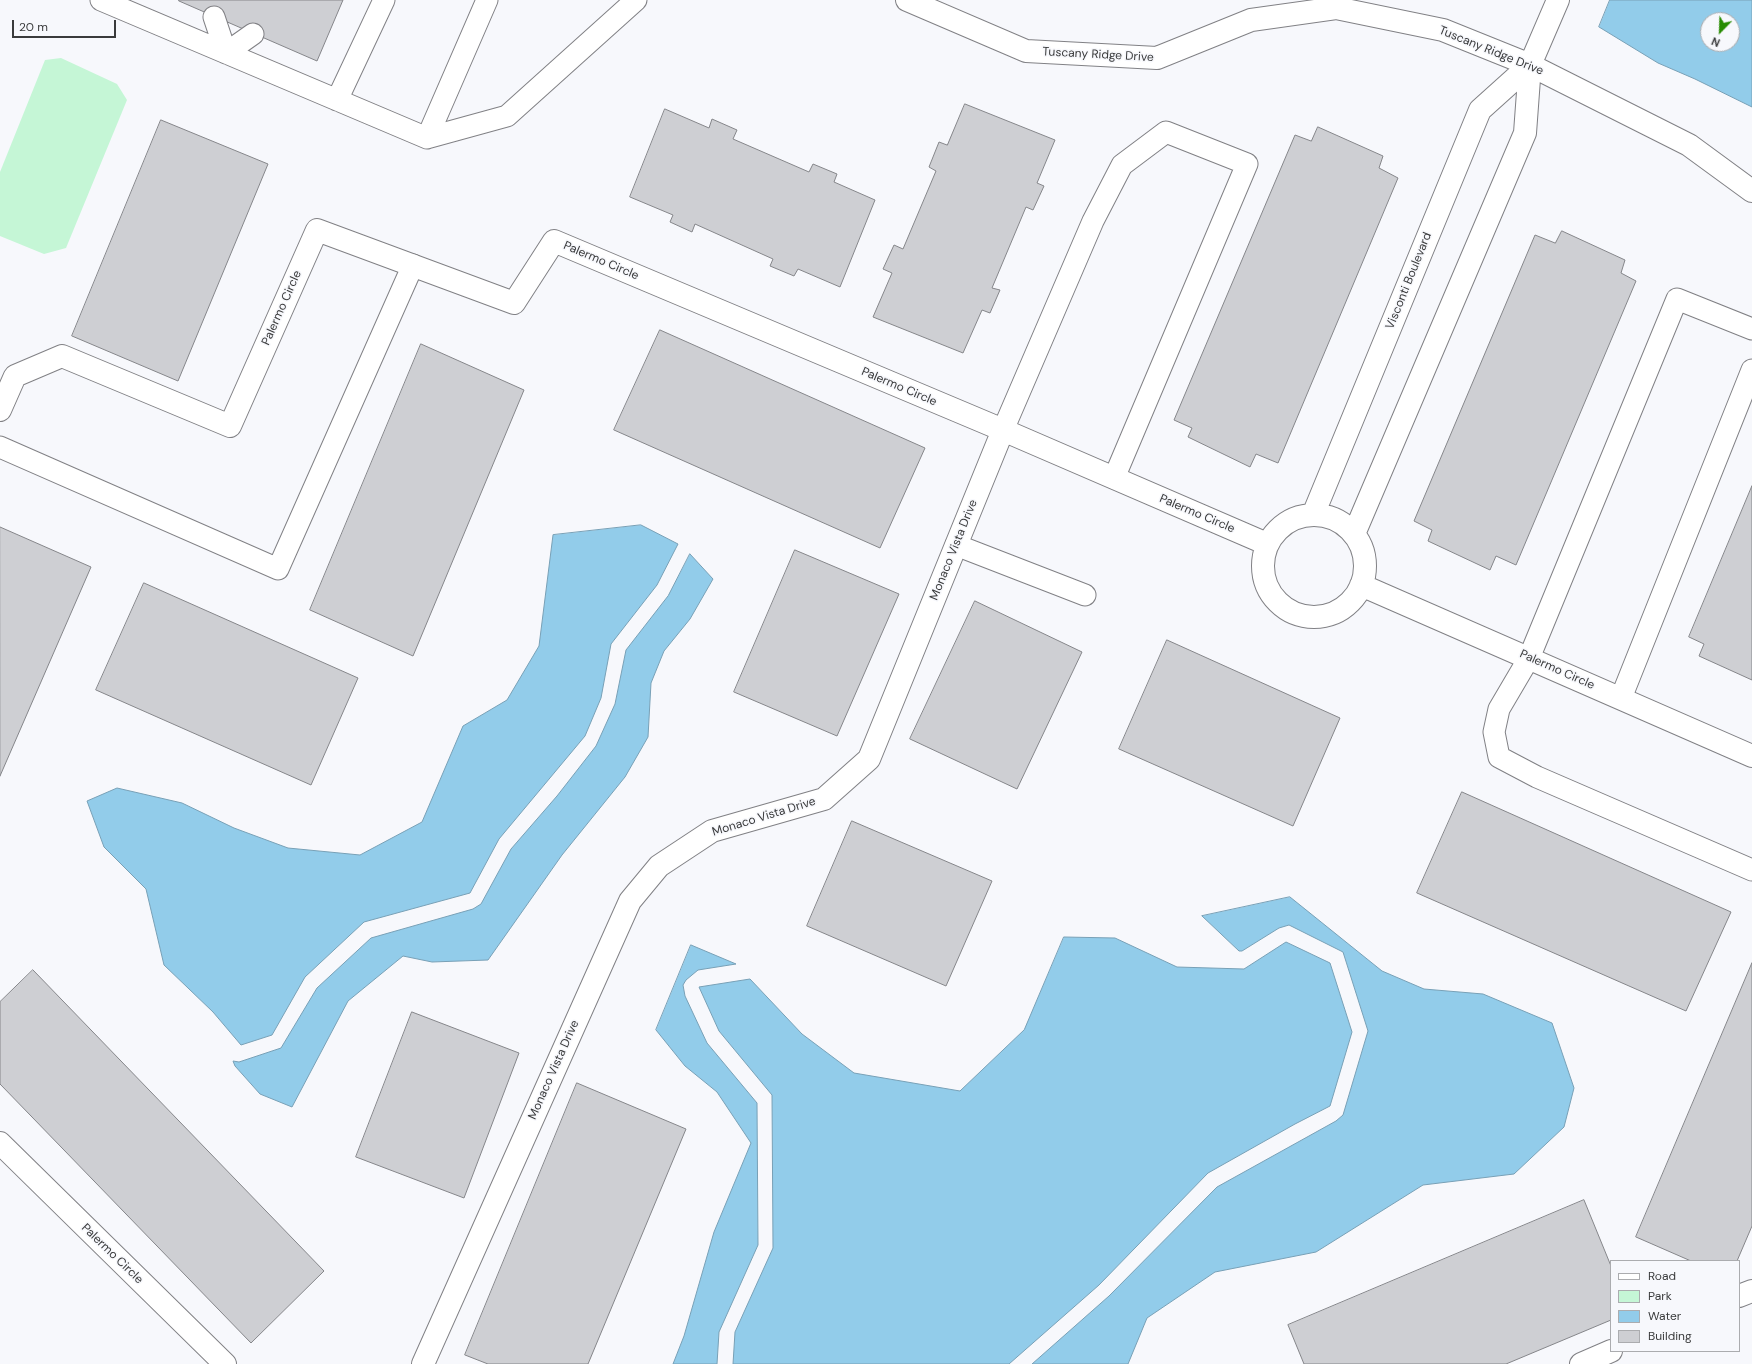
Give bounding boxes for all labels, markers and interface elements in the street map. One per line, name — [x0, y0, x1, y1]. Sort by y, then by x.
scale bar — [14, 12, 118, 38]
north arrow — [1700, 12, 1740, 52]
text: 20 m — [19, 19, 48, 35]
street label: Tuscany Ridge Drive — [1437, 23, 1545, 79]
text: N — [1709, 34, 1722, 50]
street label: Tuscany Ridge Drive — [1042, 45, 1154, 65]
street label: Visconti Boulevard — [1383, 230, 1435, 332]
street label: Palermo Circle — [561, 239, 641, 283]
street label: Palermo Circle — [259, 268, 305, 348]
street label: Palermo Circle — [859, 365, 939, 409]
street label: Palermo Circle — [1157, 492, 1237, 536]
street label: Monaco Vista Drive — [927, 498, 981, 602]
street label: Palermo Circle — [1517, 647, 1597, 693]
street label: Monaco Vista Drive — [711, 794, 817, 840]
street label: Monaco Vista Drive — [526, 1018, 582, 1122]
street label: Palermo Circle — [78, 1221, 146, 1287]
legend — [1610, 1260, 1740, 1352]
text: Road — [1648, 1268, 1676, 1284]
text: Park — [1648, 1288, 1672, 1304]
text: Water — [1648, 1308, 1681, 1324]
text: Building — [1648, 1328, 1692, 1344]

